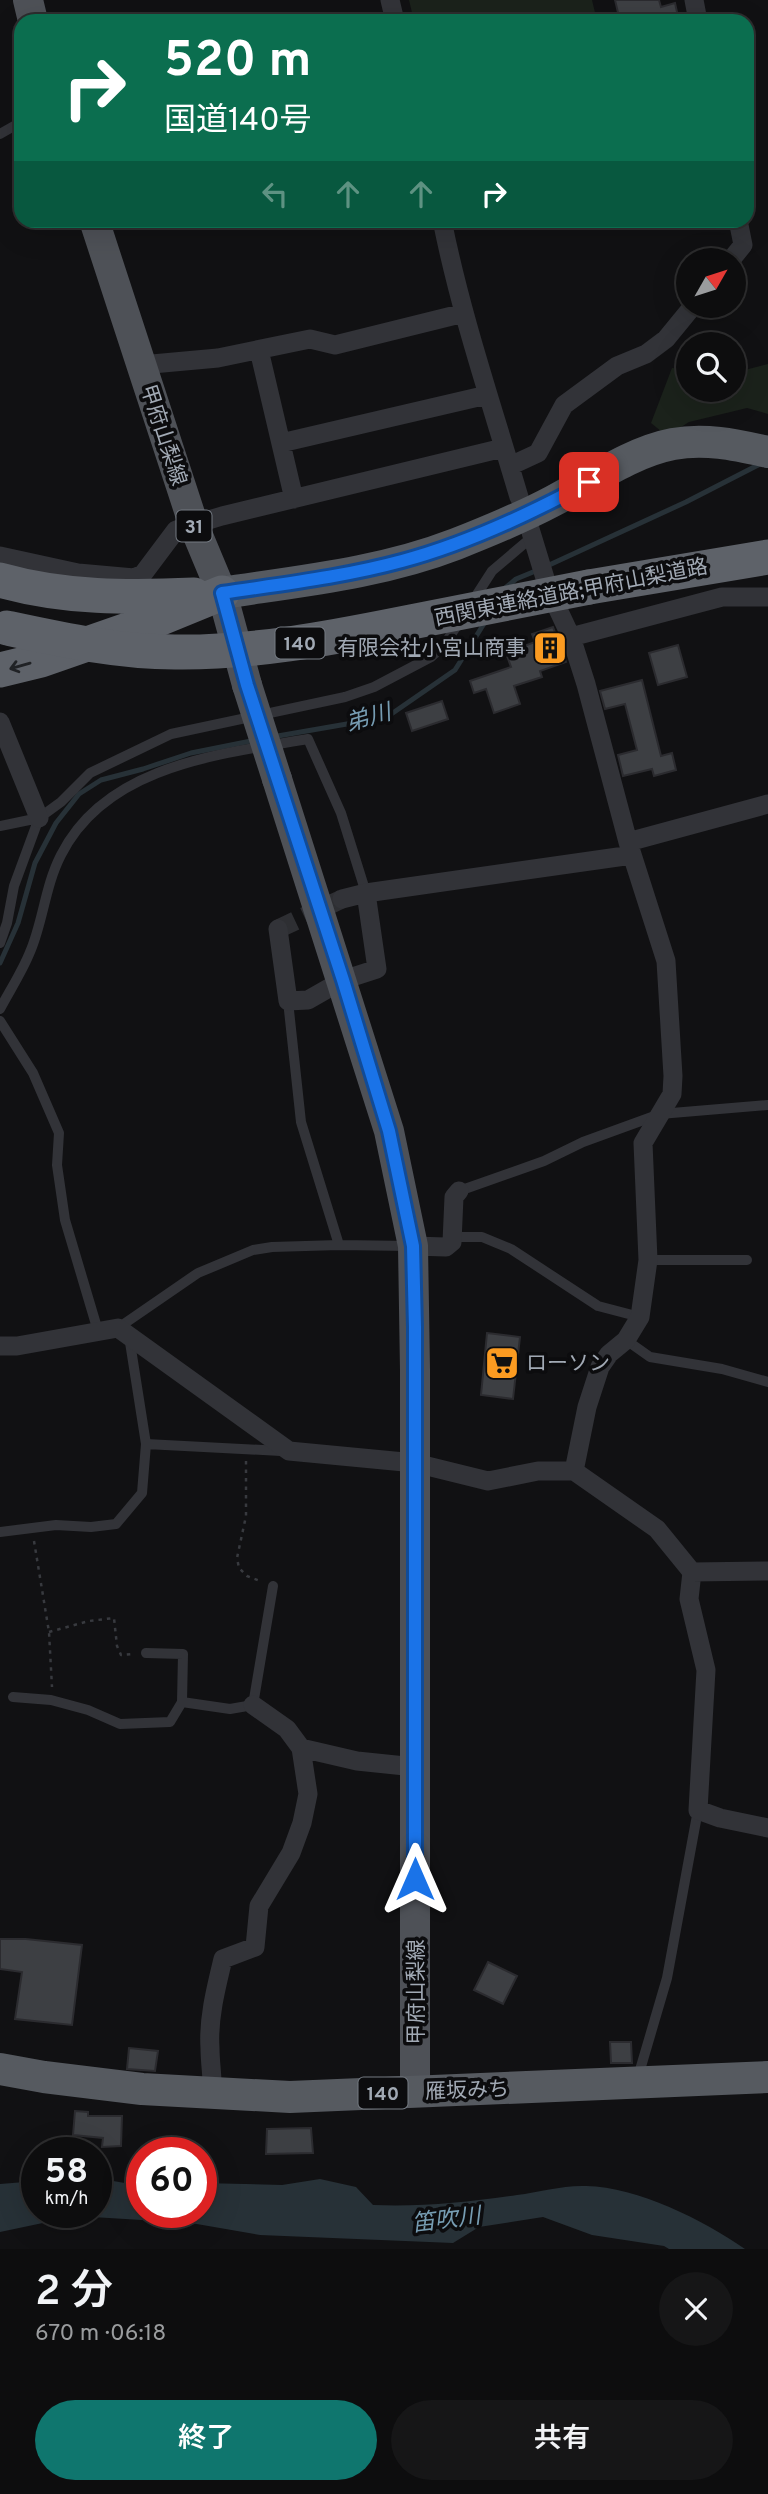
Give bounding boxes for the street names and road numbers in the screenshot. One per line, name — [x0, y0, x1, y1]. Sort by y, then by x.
street label: 甲府山梨線 — [134, 381, 192, 490]
road number: 31 — [176, 510, 212, 541]
street label: 西関東連絡道路;甲府山梨道路 — [432, 554, 710, 633]
road number: 140 — [276, 628, 324, 658]
street label: 甲府山梨線 — [404, 1940, 431, 2045]
street label: 雁坂みち — [425, 2077, 509, 2106]
road number: 140 — [358, 2078, 408, 2108]

